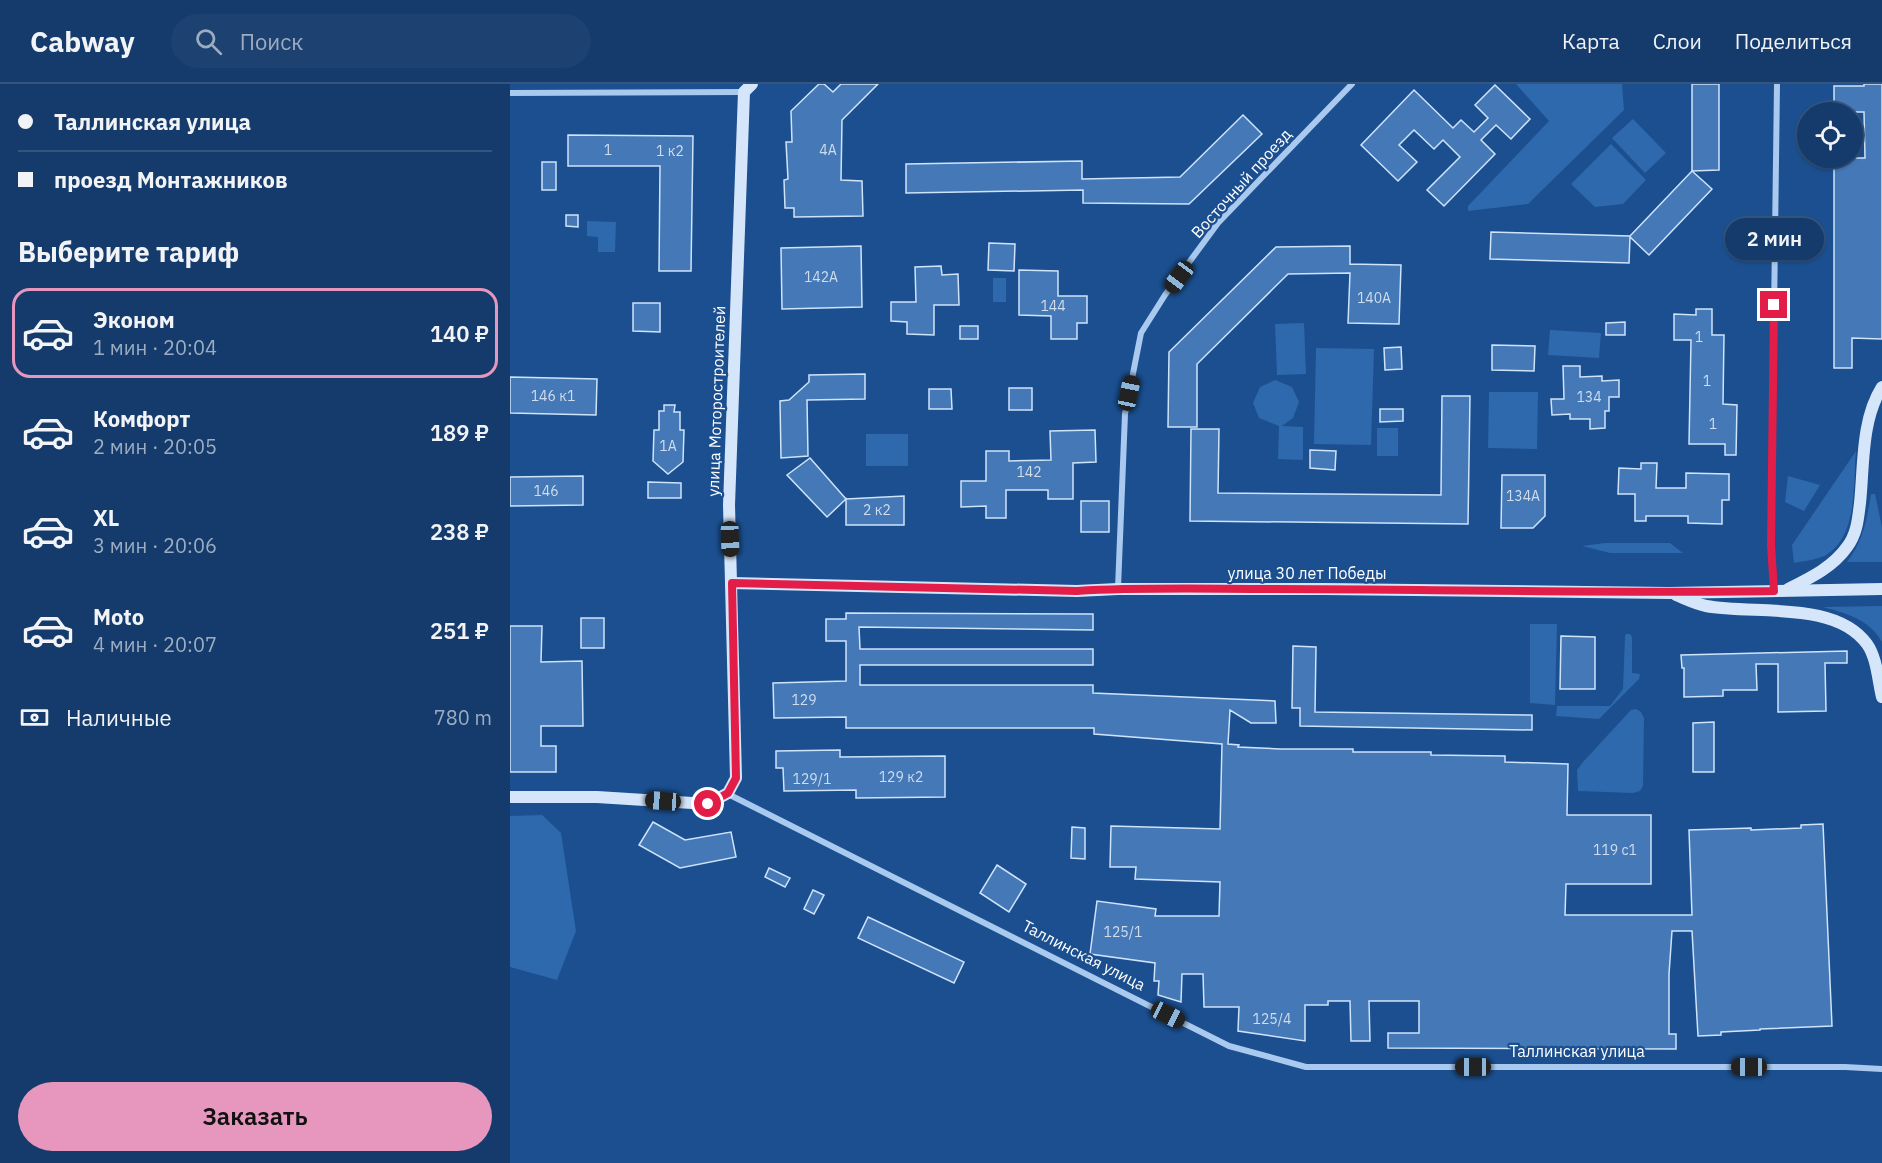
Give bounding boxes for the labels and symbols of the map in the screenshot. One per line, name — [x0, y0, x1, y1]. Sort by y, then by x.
street label: Восточный проезд — [1187, 124, 1296, 242]
house number: 1 — [604, 141, 612, 159]
house number: 4А — [819, 141, 837, 159]
house number: 1 к2 — [656, 142, 684, 160]
callout: 2 мин — [1724, 218, 1824, 260]
car — [1161, 257, 1197, 297]
house number: 142А — [804, 268, 838, 286]
house number: 140А — [1357, 289, 1391, 307]
route end — [1760, 291, 1787, 318]
house number: 144 — [1040, 297, 1066, 315]
street label: улица Моторостроителей — [703, 305, 729, 497]
house number: 1 — [1695, 328, 1703, 346]
house number: 1 — [1703, 372, 1711, 390]
car — [1116, 374, 1142, 412]
house number: 146 к1 — [531, 387, 575, 405]
house number: 134 — [1576, 388, 1602, 406]
house number: 1 — [1709, 415, 1717, 433]
house number: 1А — [659, 437, 677, 455]
house number: 142 — [1016, 463, 1042, 481]
house number: 146 — [533, 482, 559, 500]
house number: 134А — [1506, 487, 1540, 505]
house number: 2 к2 — [863, 501, 891, 519]
car — [720, 521, 740, 557]
street label: улица 30 лет Победы — [1227, 563, 1387, 583]
house number: 129 — [791, 691, 817, 709]
house number: 129 к2 — [879, 768, 923, 786]
house number: 129/1 — [793, 770, 831, 788]
route start — [694, 790, 721, 817]
car — [644, 791, 682, 811]
house number: 119 с1 — [1593, 841, 1637, 859]
street label: Таллинская улица — [1019, 915, 1149, 995]
house number: 125/1 — [1104, 923, 1142, 941]
car — [1148, 999, 1188, 1031]
house number: 125/4 — [1253, 1010, 1291, 1028]
street label: Таллинская улица — [1509, 1041, 1645, 1061]
car — [1455, 1058, 1491, 1076]
car — [1731, 1058, 1767, 1076]

